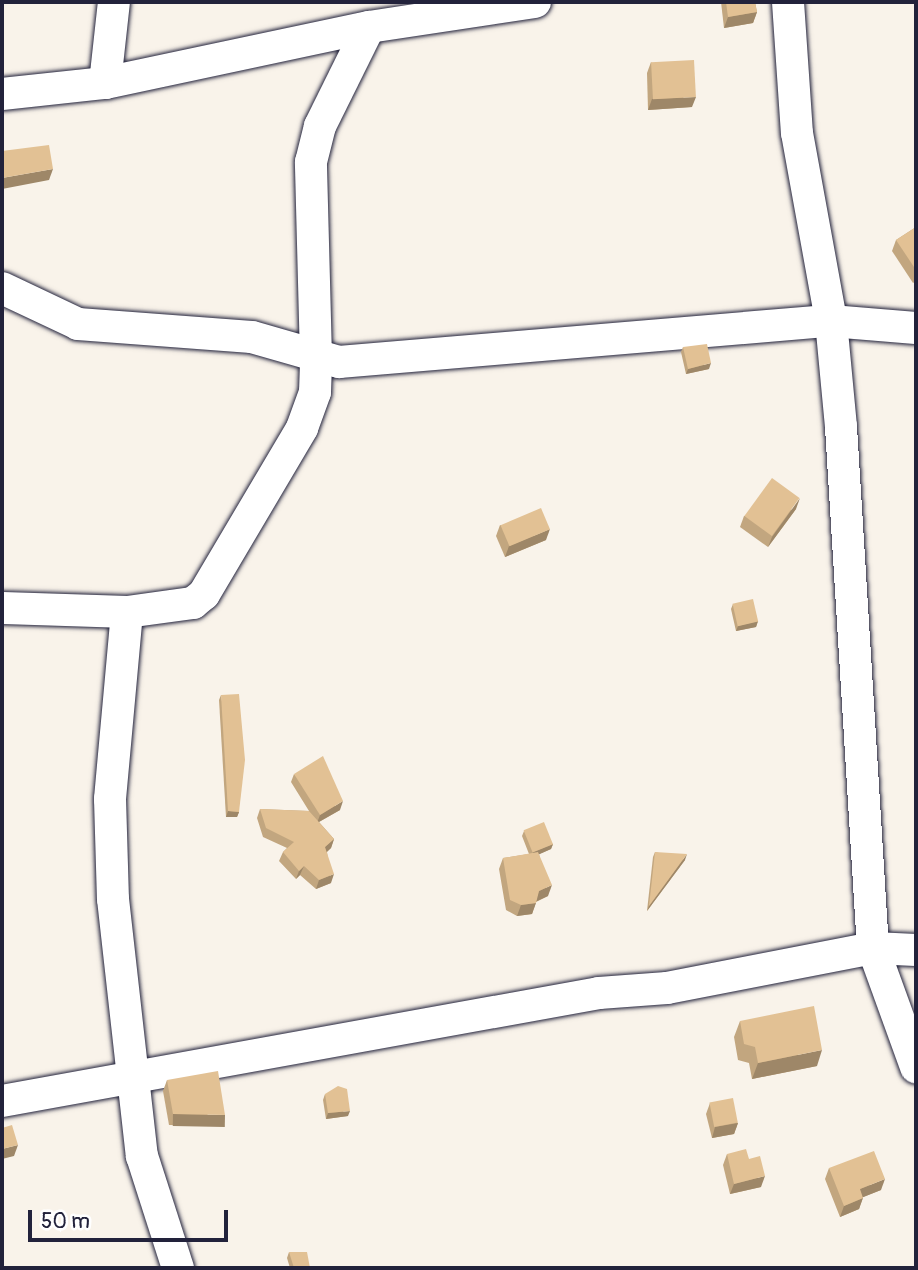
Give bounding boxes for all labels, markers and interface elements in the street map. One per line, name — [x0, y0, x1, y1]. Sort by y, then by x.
scale bar — [32, 1196, 231, 1240]
text: 50 m — [41, 1208, 90, 1235]

